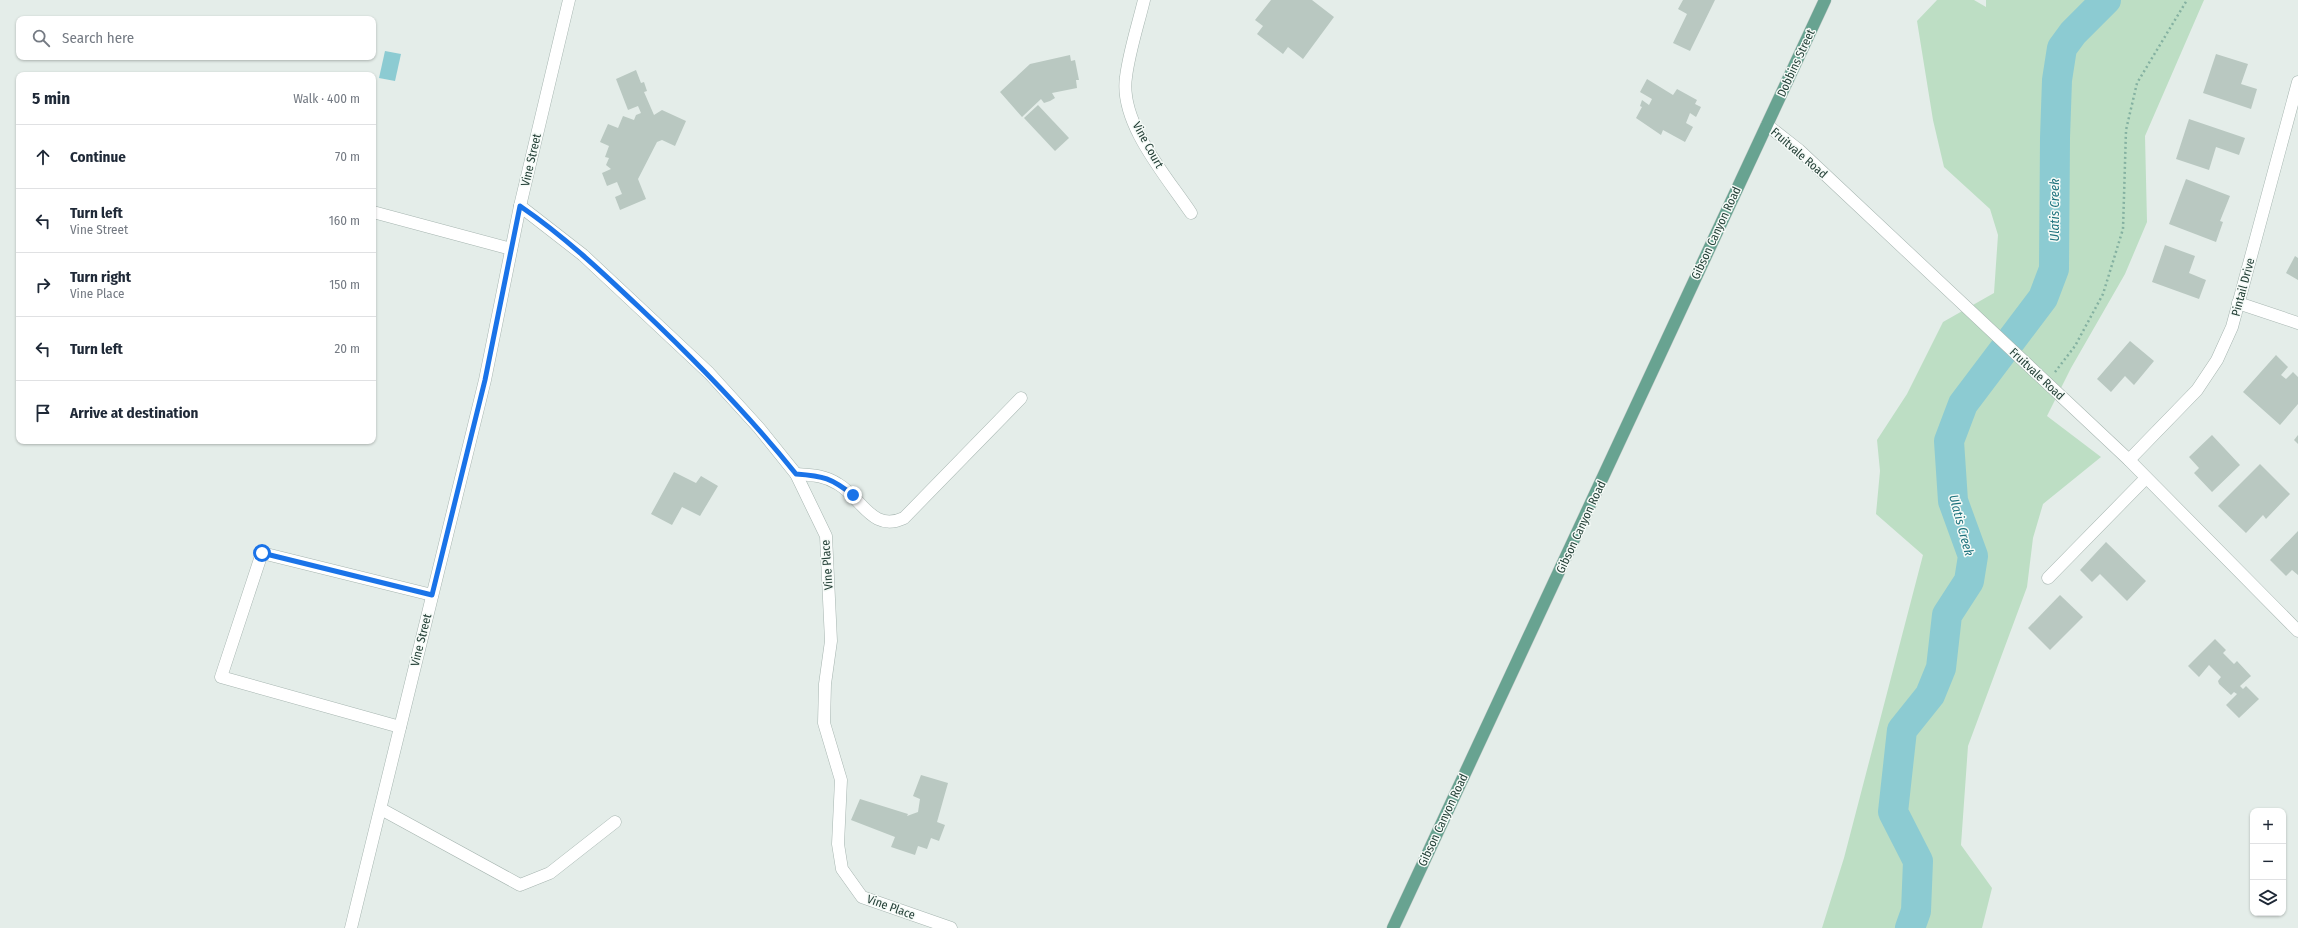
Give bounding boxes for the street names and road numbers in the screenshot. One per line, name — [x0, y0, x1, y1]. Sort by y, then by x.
street label: Dobbins Street — [1774, 27, 1818, 99]
street label: Vine Court — [1130, 119, 1166, 171]
street label: Fruitvale Road — [1768, 125, 1830, 181]
street label: Vine Street — [518, 132, 544, 188]
street label: Gibson Canyon Road — [1688, 184, 1744, 282]
street label: Pintail Drive — [2229, 256, 2258, 318]
street label: Fruitvale Road — [2007, 345, 2067, 403]
street label: Gibson Canyon Road — [1553, 478, 1609, 576]
street label: Vine Place — [818, 539, 836, 591]
street label: Vine Street — [408, 612, 434, 668]
street label: Gibson Canyon Road — [1415, 771, 1471, 869]
street label: Vine Place — [865, 892, 917, 922]

